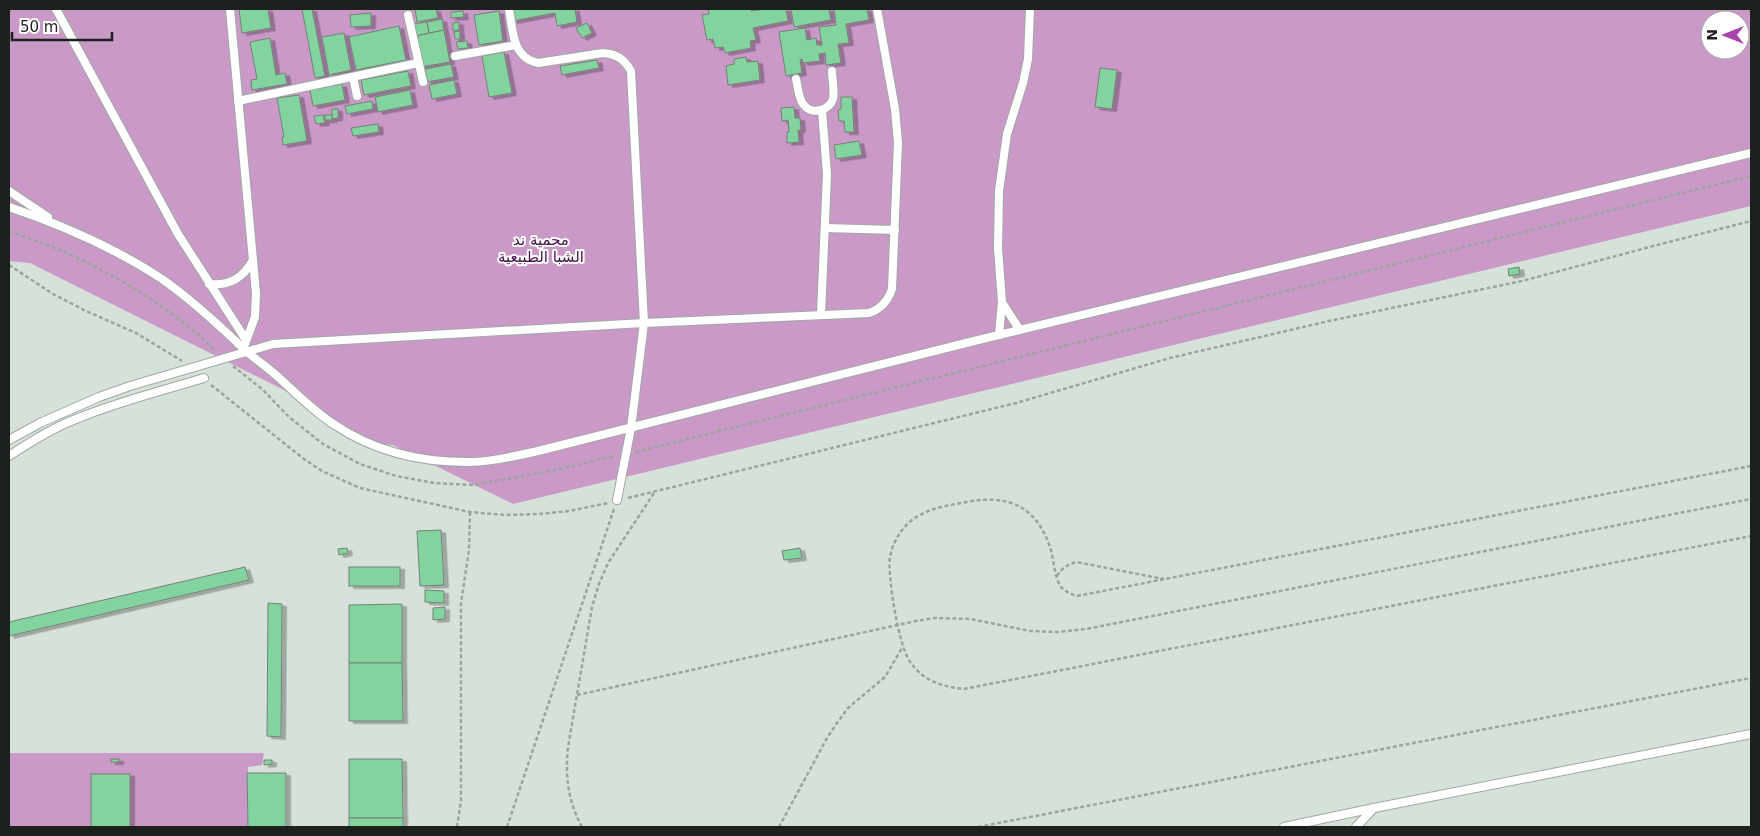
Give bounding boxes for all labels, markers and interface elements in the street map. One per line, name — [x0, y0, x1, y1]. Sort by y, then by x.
scale bar — [12, 10, 112, 42]
north arrow — [1700, 10, 1750, 60]
text: 50 m — [20, 18, 58, 36]
text: N — [1704, 29, 1720, 41]
park label: محمية ند الشبا الطبيعية — [498, 231, 584, 266]

